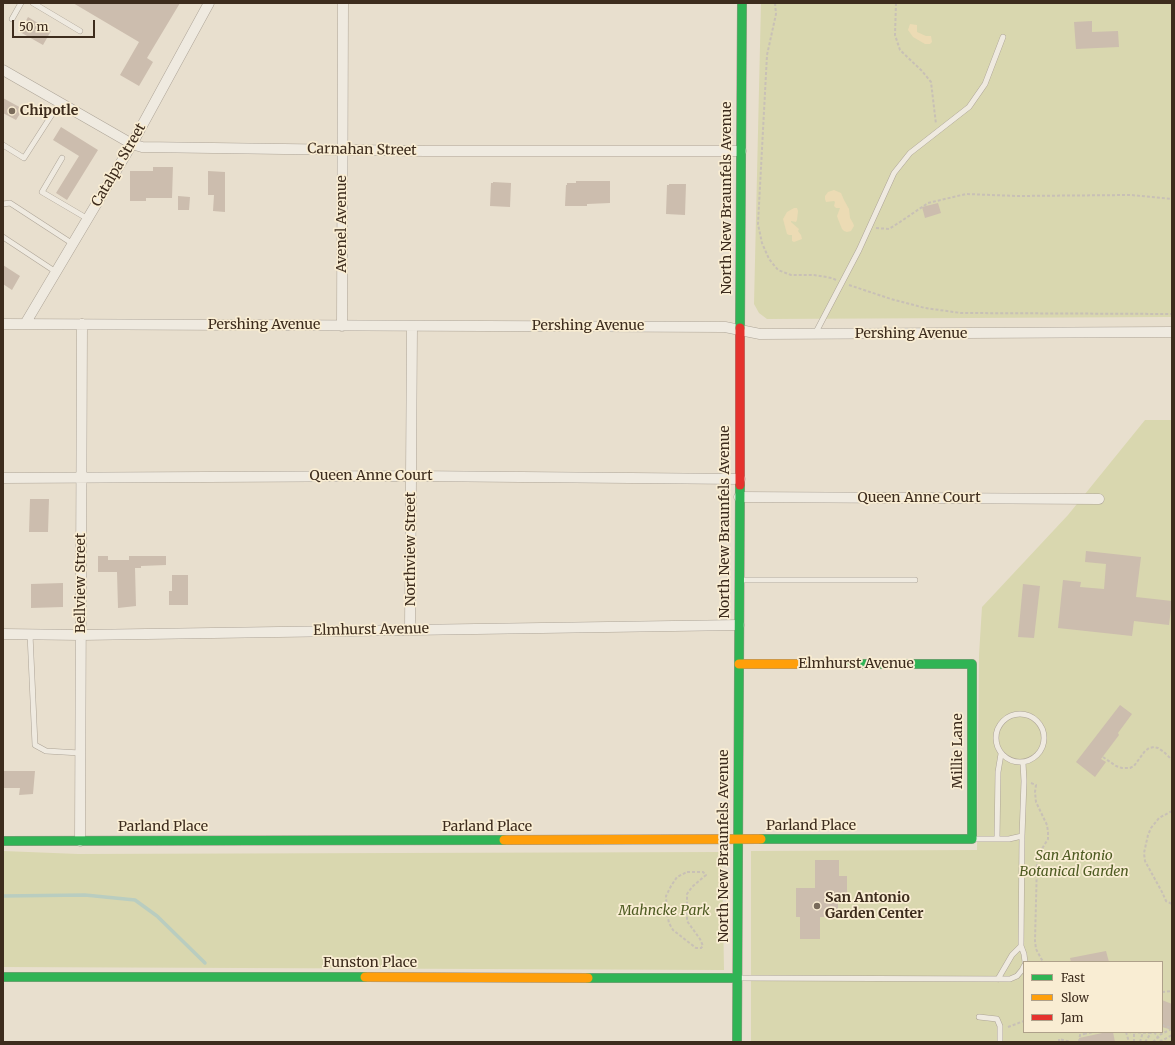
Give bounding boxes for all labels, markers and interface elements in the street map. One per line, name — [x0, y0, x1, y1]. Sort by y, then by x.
scale bar — [14, 12, 97, 38]
text: 50 m — [19, 19, 48, 34]
street label: North New Braunfels Avenue — [719, 101, 735, 295]
place label: Chipotle — [20, 103, 78, 119]
marker: Chipotle — [7, 106, 17, 116]
street label: Catalpa Street — [88, 120, 150, 210]
street label: Carnahan Street — [307, 141, 417, 159]
street label: Avenel Avenue — [334, 175, 350, 273]
street label: Pershing Avenue — [208, 317, 320, 333]
street label: Pershing Avenue — [532, 318, 644, 334]
street label: Pershing Avenue — [855, 326, 967, 342]
street label: North New Braunfels Avenue — [717, 425, 733, 619]
street label: Queen Anne Court — [309, 468, 433, 484]
street label: Queen Anne Court — [857, 490, 981, 506]
street label: Northview Street — [403, 492, 419, 606]
street label: Bellview Street — [73, 533, 89, 633]
street label: Elmhurst Avenue — [313, 621, 429, 639]
street label: Elmhurst Avenue — [798, 656, 914, 672]
street label: Millie Lane — [950, 713, 966, 789]
street label: North New Braunfels Avenue — [716, 749, 732, 943]
street label: Parland Place — [766, 818, 856, 834]
street label: Parland Place — [118, 819, 208, 835]
street label: Parland Place — [442, 819, 532, 835]
park label: San Antonio Botanical Garden — [1019, 848, 1129, 880]
place label: San Antonio Garden Center — [825, 890, 923, 922]
marker: San Antonio Garden Center — [812, 901, 822, 911]
park label: Mahncke Park — [618, 903, 710, 919]
street label: Funston Place — [323, 955, 417, 971]
legend — [1023, 961, 1163, 1033]
text: Fast — [1061, 970, 1085, 985]
text: Slow — [1061, 990, 1089, 1005]
text: Jam — [1061, 1010, 1083, 1025]

